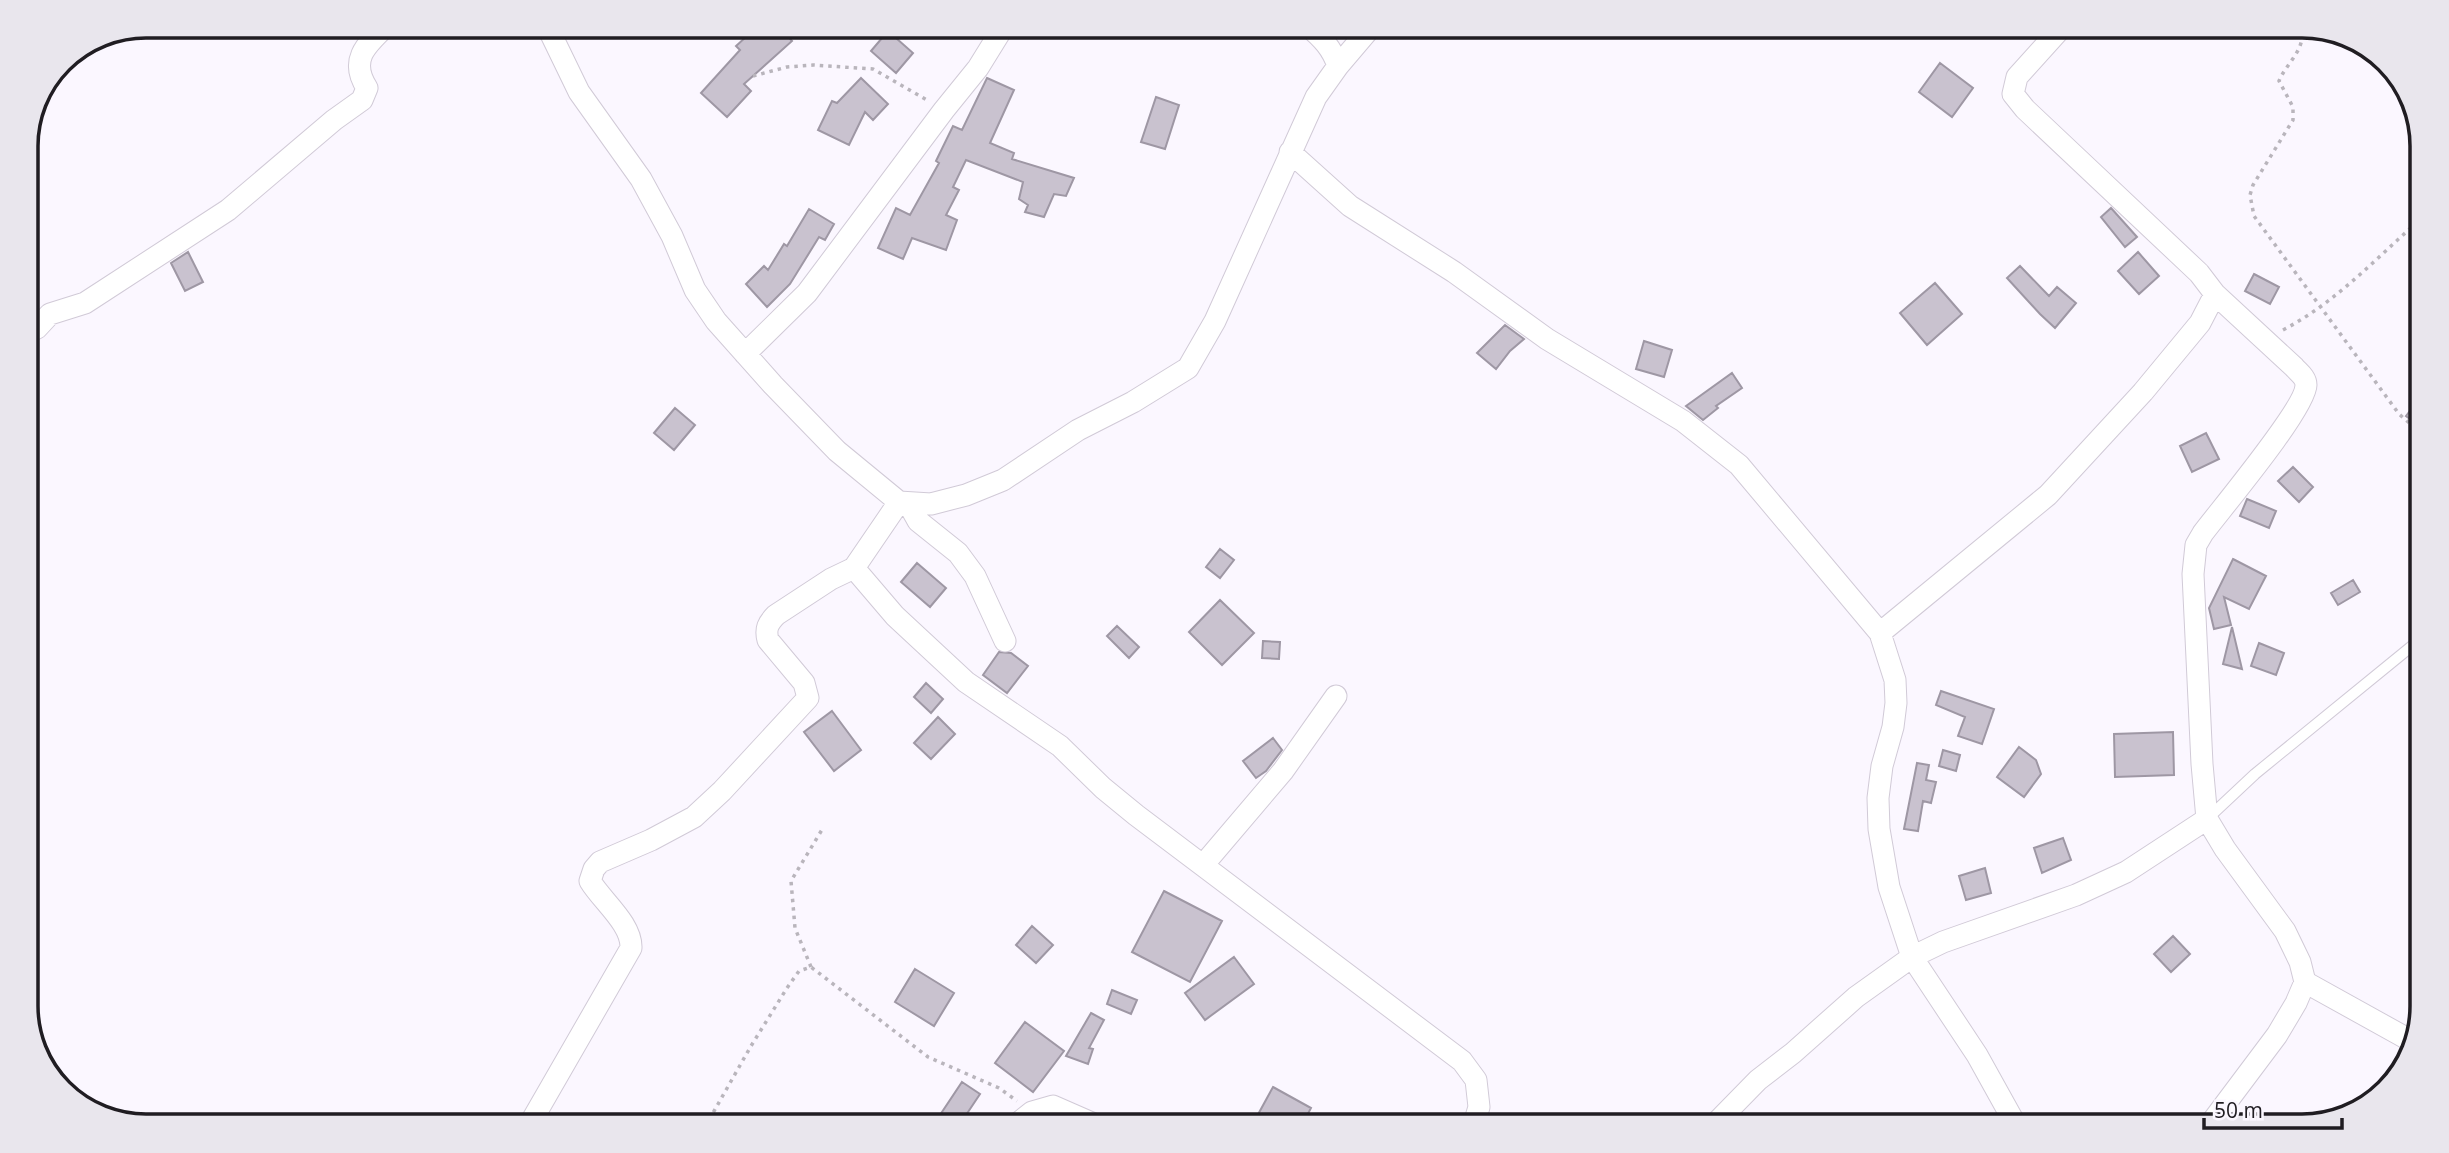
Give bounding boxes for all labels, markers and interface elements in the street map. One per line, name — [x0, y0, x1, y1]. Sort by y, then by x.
scale bar — [2204, 1086, 2342, 1130]
text: 50 m — [2214, 1096, 2263, 1124]

